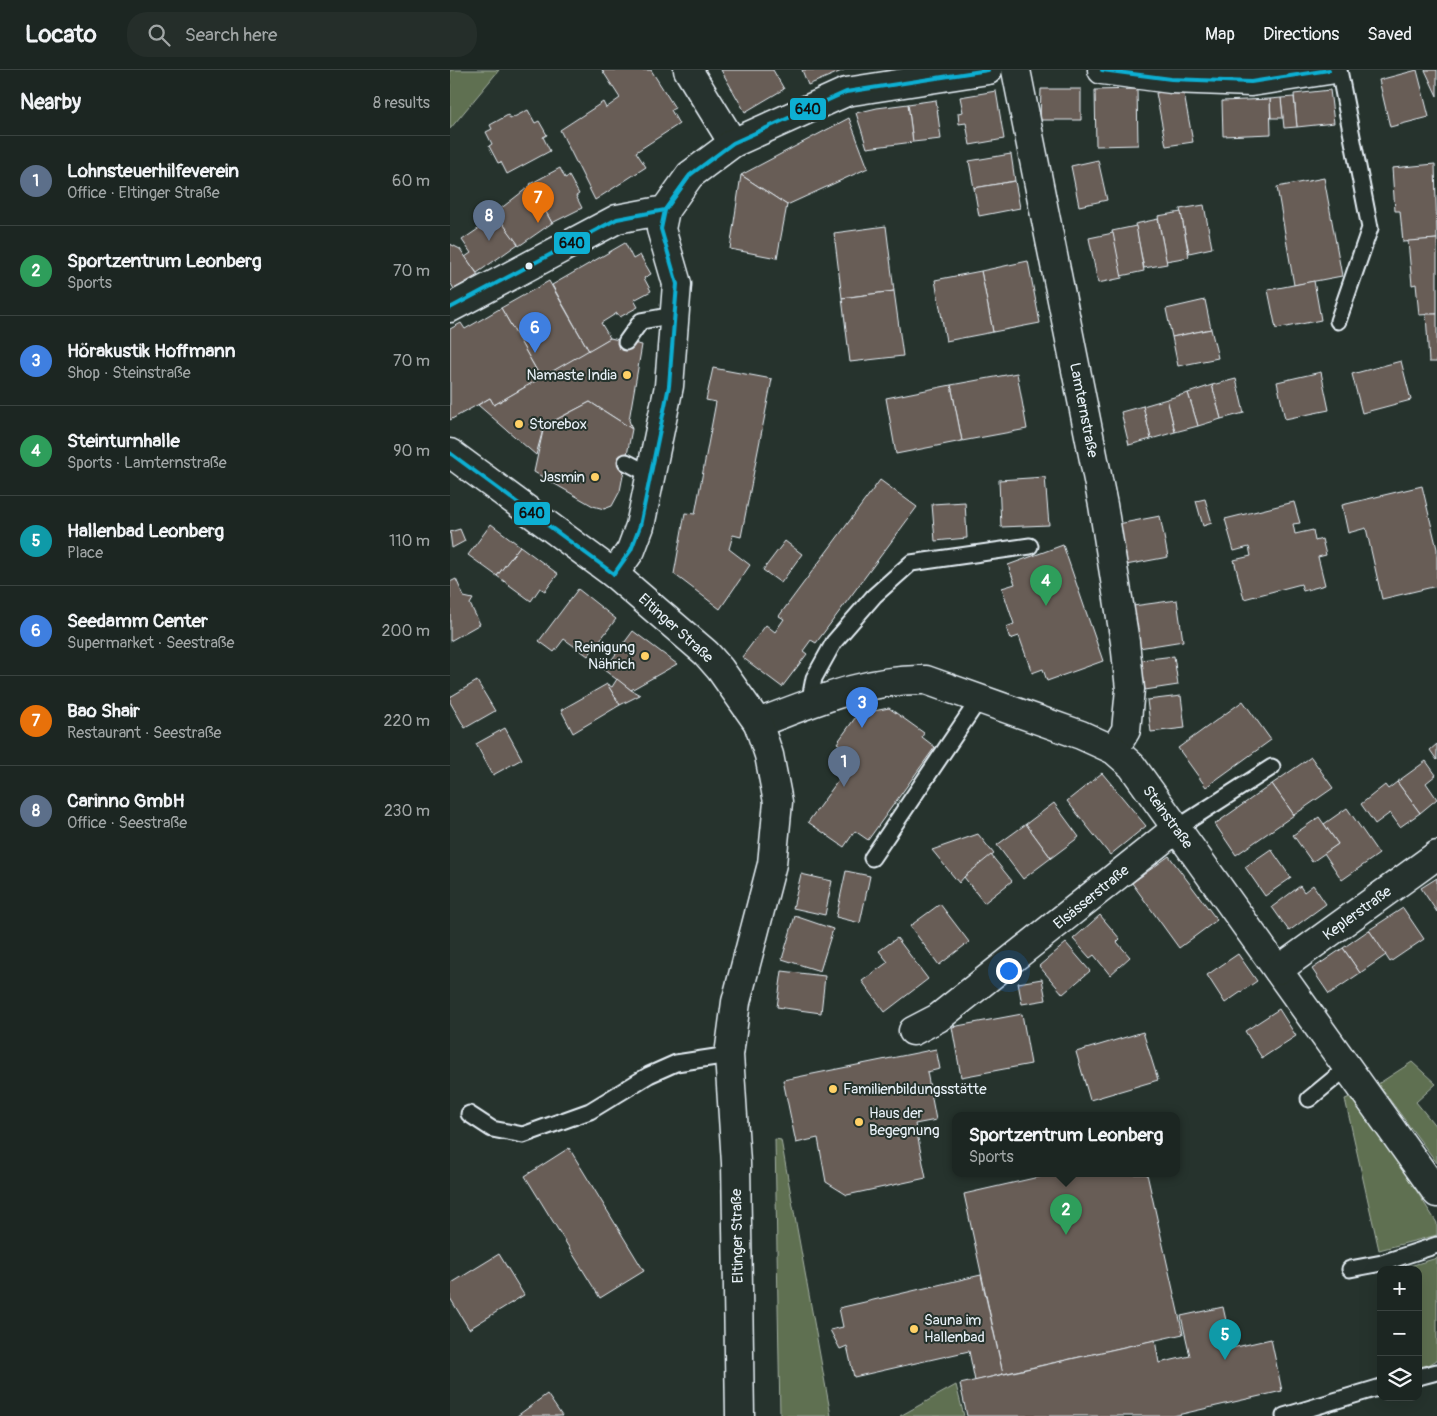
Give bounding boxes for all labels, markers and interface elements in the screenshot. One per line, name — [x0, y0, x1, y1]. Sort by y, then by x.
search box — [127, 12, 477, 57]
text: Locato — [25, 20, 97, 49]
icon: search — [145, 21, 173, 49]
text: Search here — [185, 23, 277, 47]
text: Map — [1205, 23, 1235, 46]
text: Directions — [1263, 23, 1339, 46]
text: Saved — [1367, 23, 1412, 46]
text: Nearby — [20, 89, 81, 116]
text: 8 results — [373, 93, 430, 113]
line badge: 640 — [789, 97, 827, 121]
text: 640 — [795, 101, 821, 118]
text: Lohnsteuerhilfeverein — [67, 159, 239, 183]
text: 1 — [33, 171, 39, 191]
text: 60 m — [392, 171, 430, 191]
pin: 7 — [522, 182, 554, 223]
text: Office · Eltinger Straße — [67, 183, 220, 203]
pin: 8 — [473, 200, 505, 241]
line badge: 640 — [553, 231, 591, 255]
text: 640 — [559, 235, 585, 252]
text: Sportzentrum Leonberg — [67, 249, 261, 273]
text: 2 — [32, 261, 40, 281]
text: 70 m — [393, 261, 430, 281]
unlabelled marker — [524, 261, 534, 271]
text: Sports — [67, 273, 112, 293]
pin: 6 — [519, 312, 551, 353]
text: Hörakustik Hoffmann — [67, 339, 235, 363]
text: 3 — [32, 351, 40, 371]
text: 70 m — [393, 351, 430, 371]
street label: Lamternstraße — [1065, 361, 1102, 460]
text: Shop · Steinstraße — [67, 363, 191, 383]
place label: Namaste India — [526, 366, 617, 385]
marker: Namaste India — [621, 369, 633, 381]
place label: Storebox — [529, 415, 587, 434]
marker: Storebox — [513, 418, 525, 430]
text: Steinturnhalle — [67, 429, 180, 453]
text: 4 — [31, 441, 41, 461]
text: 90 m — [393, 441, 430, 461]
text: Sports · Lamternstraße — [67, 453, 227, 473]
place label: Jasmin — [540, 468, 585, 487]
marker: Jasmin — [589, 471, 601, 483]
line badge: 640 — [513, 501, 551, 526]
text: 640 — [519, 505, 545, 522]
text: Hallenbad Leonberg — [67, 519, 224, 543]
text: 5 — [32, 531, 40, 551]
text: 110 m — [389, 531, 430, 551]
text: Place — [67, 543, 103, 563]
pin: 4 — [1030, 565, 1062, 606]
street label: Eltinger Straße — [634, 590, 718, 668]
text: Seedamm Center — [67, 609, 208, 633]
text: 6 — [31, 621, 41, 641]
text: 200 m — [382, 621, 430, 641]
text: Supermarket · Seestraße — [67, 633, 234, 653]
place label: Reinigung Nährich — [574, 638, 635, 674]
marker: Reinigung Nährich — [639, 650, 651, 662]
pin: 3 — [846, 687, 878, 728]
text: Bao Shair — [67, 699, 140, 723]
text: 7 — [32, 711, 40, 731]
text: 220 m — [384, 711, 430, 731]
text: Restaurant · Seestraße — [67, 723, 222, 743]
pin: 1 — [828, 746, 860, 787]
street label: Steinstraße — [1138, 782, 1197, 853]
text: Carinno GmbH — [67, 789, 185, 813]
text: 8 — [32, 801, 40, 821]
text: 230 m — [384, 801, 430, 821]
text: Office · Seestraße — [67, 813, 187, 833]
street label: Elsässerstraße — [1050, 861, 1134, 934]
street label: Keplerstraße — [1319, 882, 1396, 945]
your location — [996, 958, 1022, 984]
place label: Familienbildungsstätte — [843, 1080, 987, 1099]
marker: Familienbildungsstätte — [827, 1083, 839, 1095]
place label: Haus der Begegnung — [869, 1104, 939, 1140]
popup — [952, 1112, 1180, 1177]
marker: Haus der Begegnung — [853, 1116, 865, 1128]
text: Sportzentrum Leonberg — [969, 1123, 1163, 1147]
text: Sports — [969, 1147, 1014, 1167]
street label: Eltinger Straße — [727, 1188, 748, 1283]
pin: 2 — [1050, 1194, 1082, 1235]
map controls — [1377, 1266, 1422, 1401]
button: + — [1377, 1266, 1422, 1311]
place label: Sauna im Hallenbad — [924, 1311, 985, 1347]
button: − — [1377, 1311, 1422, 1356]
pin: 5 — [1209, 1319, 1241, 1360]
marker: Sauna im Hallenbad — [908, 1323, 920, 1335]
button: layers — [1377, 1356, 1422, 1401]

